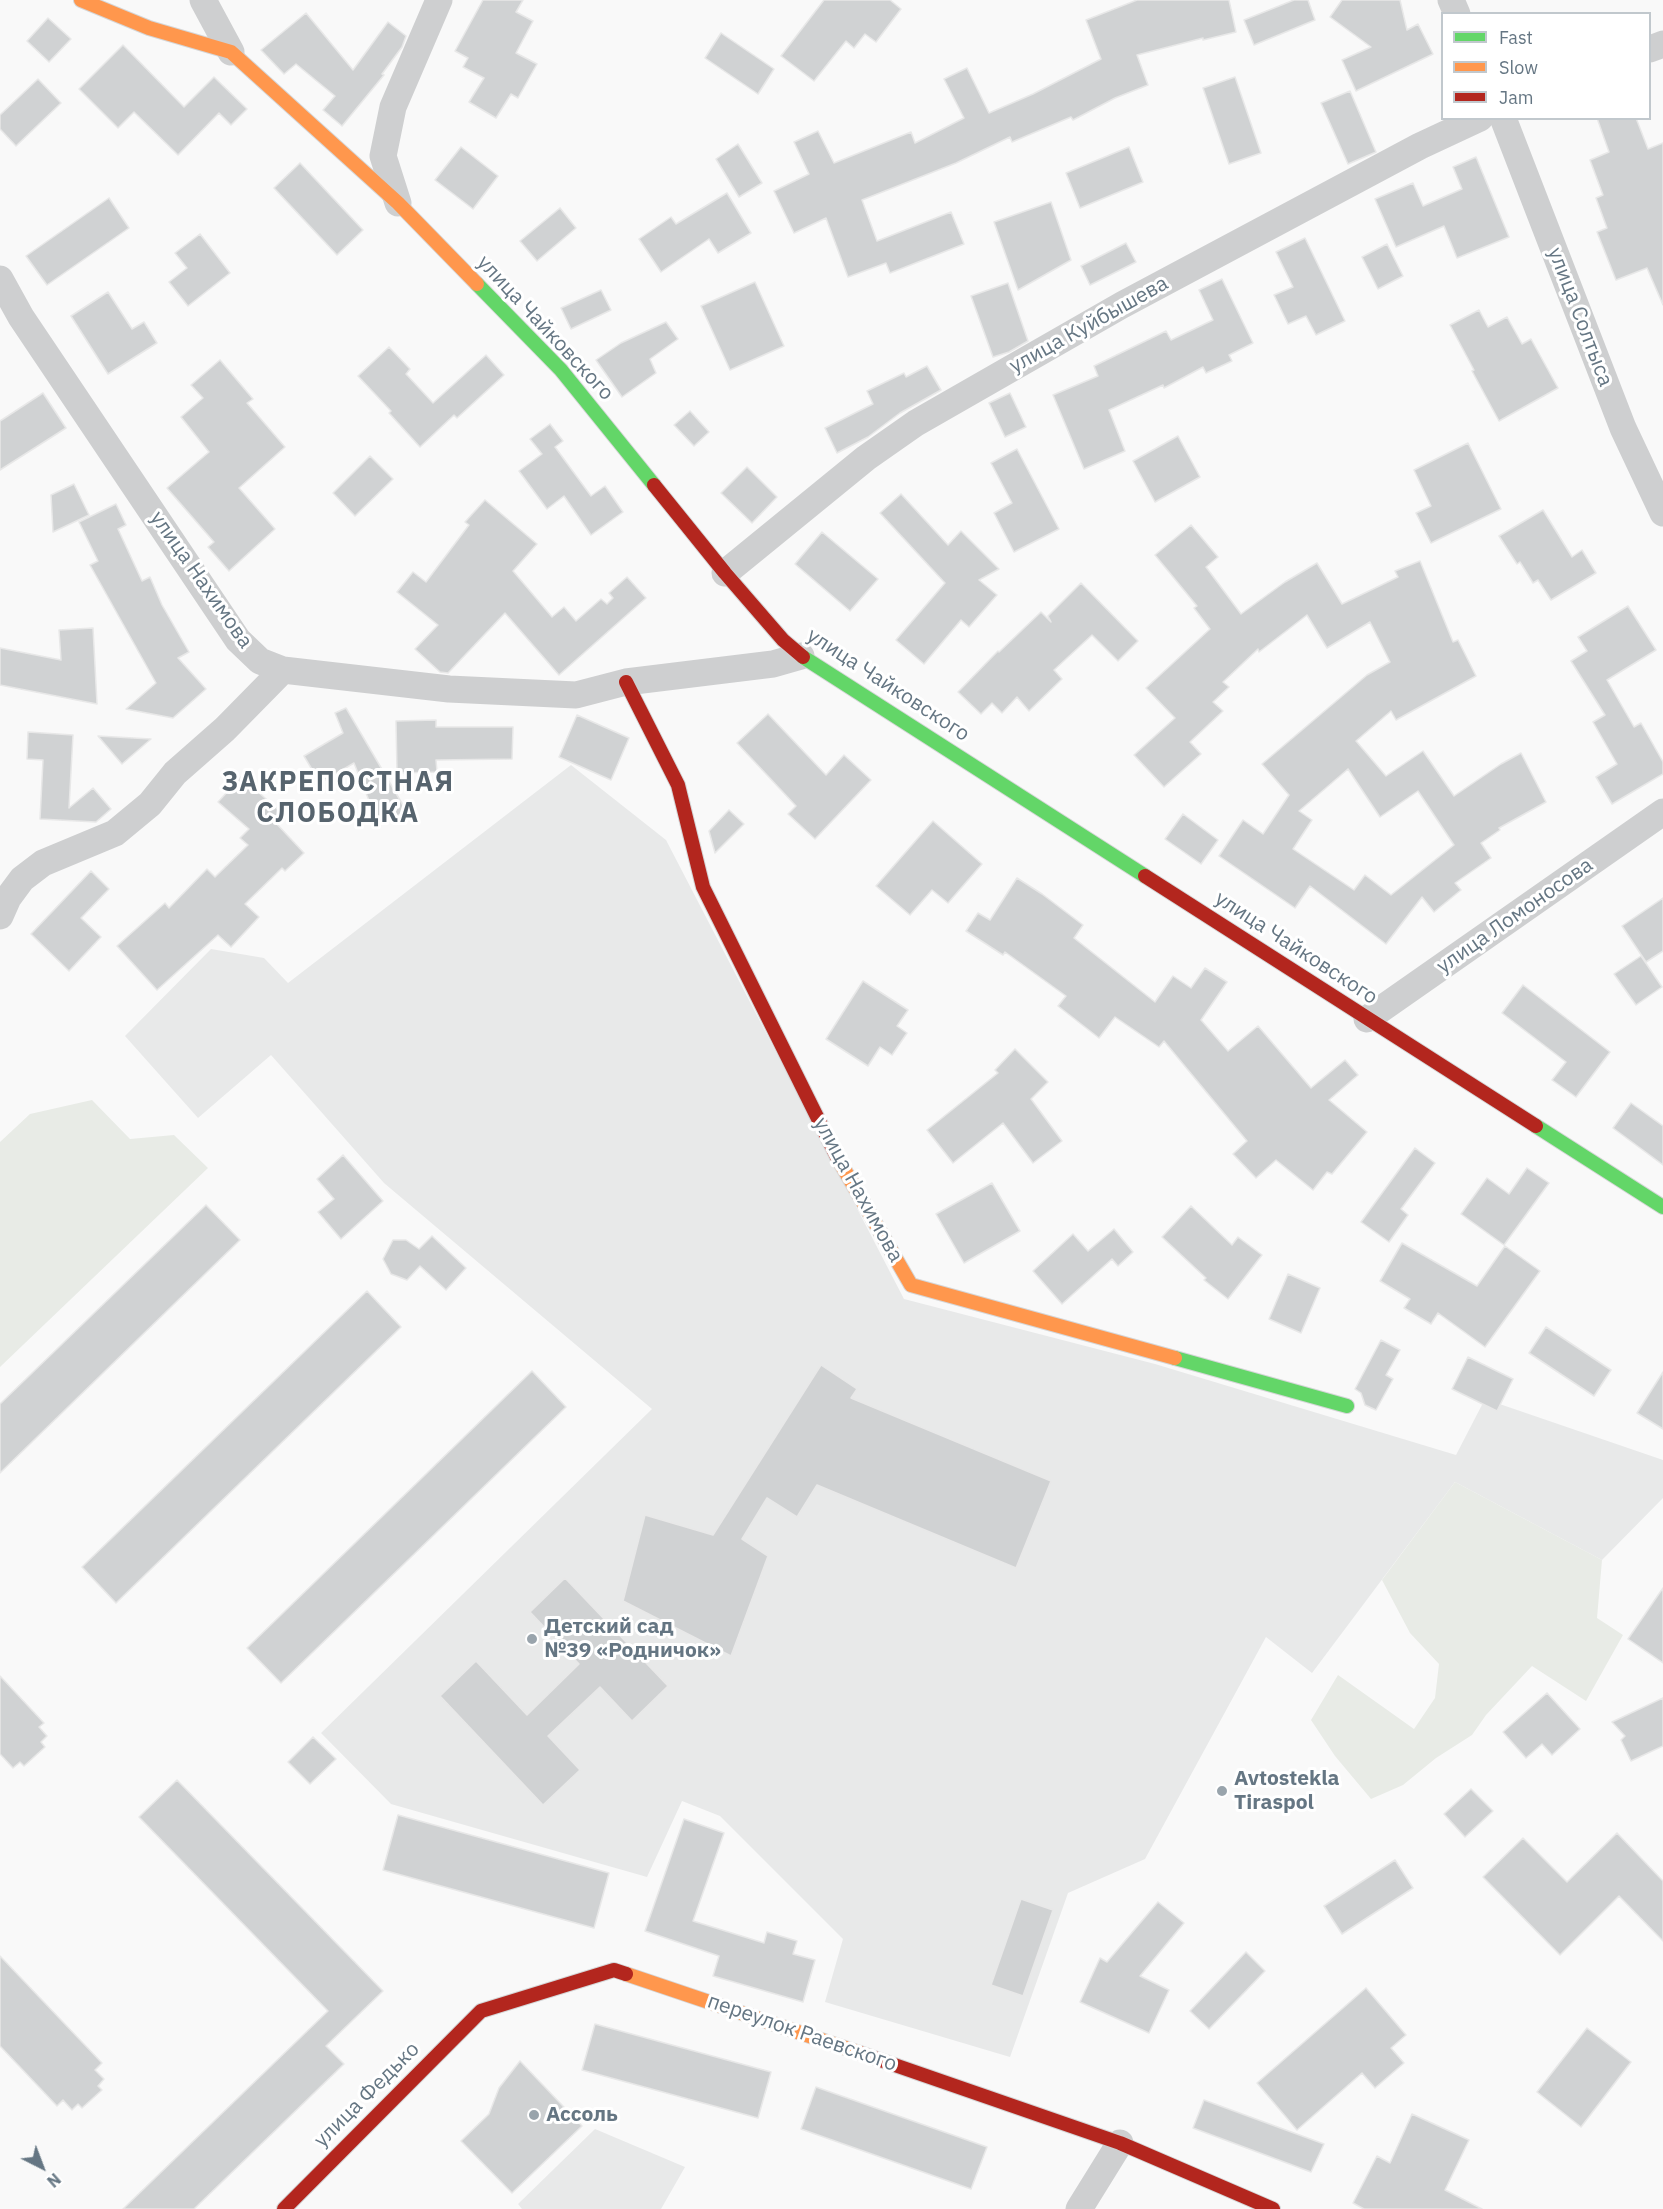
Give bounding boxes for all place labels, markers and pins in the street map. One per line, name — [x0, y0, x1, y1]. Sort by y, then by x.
place label: Детский сад №39 «Родничок» — [544, 1614, 721, 1664]
marker: Детский сад №39 «Родничок» — [525, 1632, 539, 1646]
place label: Avtostekla Tiraspol — [1234, 1766, 1339, 1816]
marker: Avtostekla Tiraspol — [1215, 1784, 1229, 1798]
place label: Ассоль — [546, 2102, 618, 2128]
marker: Ассоль — [527, 2108, 541, 2122]

